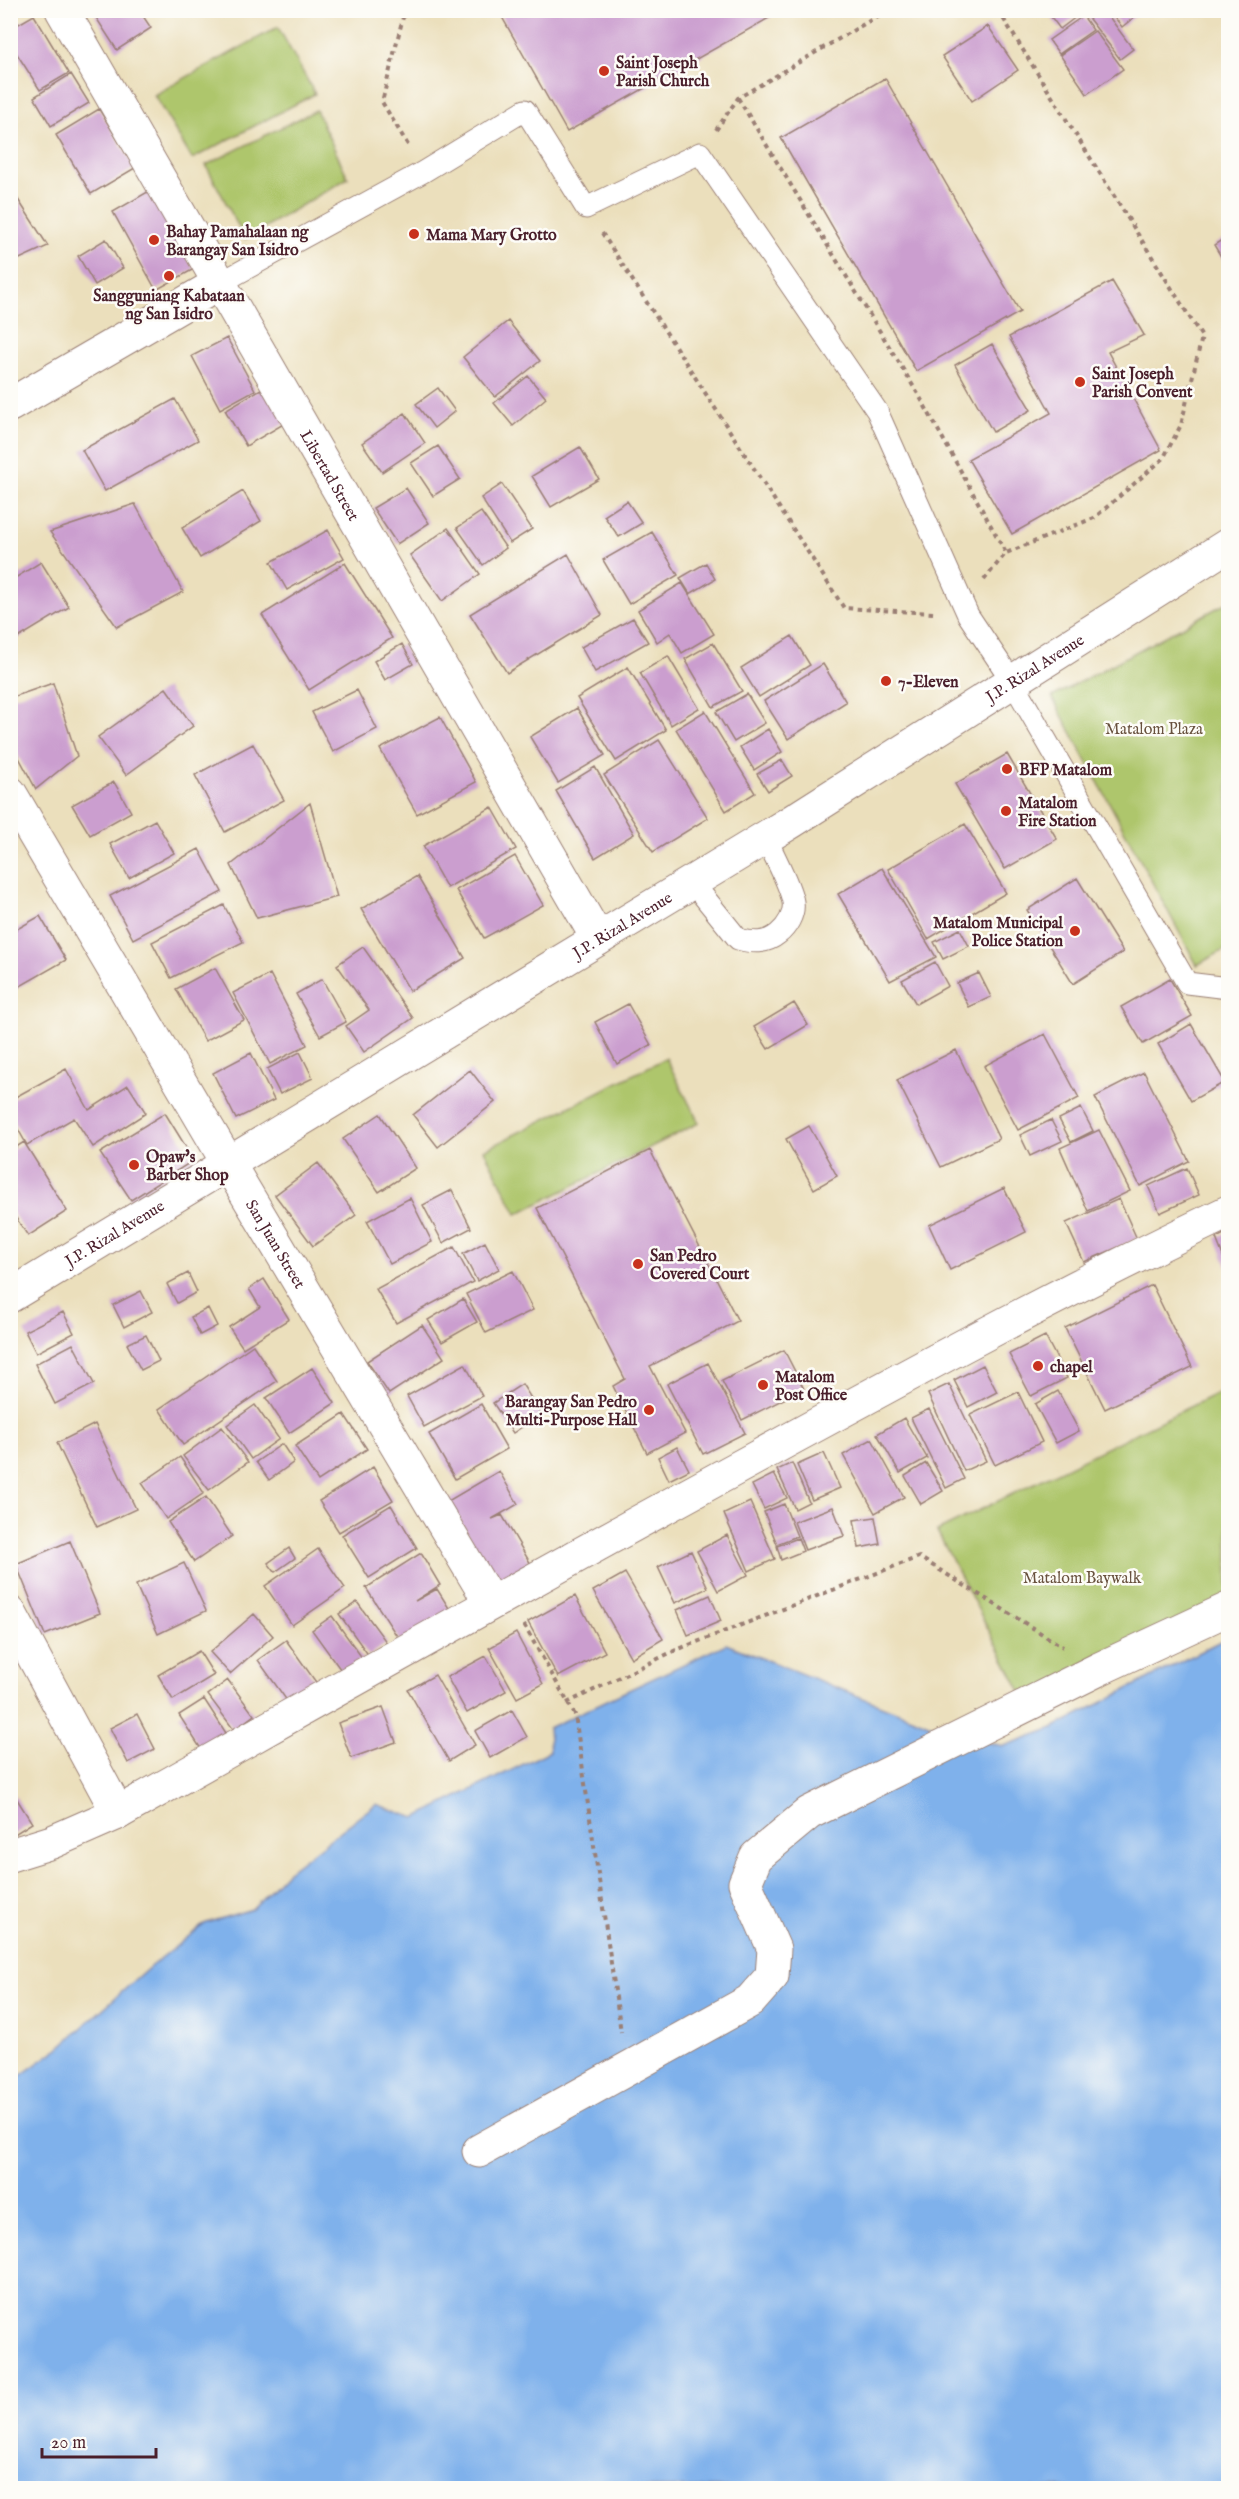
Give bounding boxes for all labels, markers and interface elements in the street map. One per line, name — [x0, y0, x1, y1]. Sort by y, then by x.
place label: Saint Joseph Parish Church — [616, 54, 710, 92]
marker: Saint Joseph Parish Church — [597, 64, 611, 78]
place label: Bahay Pamahalaan ng Barangay San Isidro — [166, 223, 310, 261]
place label: Mama Mary Grotto — [426, 226, 557, 246]
marker: Mama Mary Grotto — [407, 227, 421, 241]
marker: Bahay Pamahalaan ng Barangay San Isidro — [147, 233, 161, 247]
marker: Sangguniang Kabataan ng San Isidro — [162, 269, 176, 283]
place label: Sangguniang Kabataan ng San Isidro — [93, 287, 245, 325]
place label: Saint Joseph Parish Convent — [1092, 365, 1193, 403]
marker: Saint Joseph Parish Convent — [1073, 375, 1087, 389]
street label: Libertad Street — [295, 427, 363, 526]
street label: J.P. Rizal Avenue — [981, 631, 1089, 709]
place label: 7-Eleven — [898, 673, 959, 693]
marker: 7-Eleven — [879, 674, 893, 688]
park label: Matalom Plaza — [1105, 720, 1203, 740]
place label: BFP Matalom — [1019, 761, 1113, 781]
marker: BFP Matalom — [1000, 762, 1014, 776]
place label: Matalom Fire Station — [1018, 794, 1097, 832]
marker: Matalom Fire Station — [999, 804, 1013, 818]
street label: J.P. Rizal Avenue — [568, 888, 676, 965]
place label: Matalom Municipal Police Station — [933, 914, 1064, 952]
marker: Matalom Municipal Police Station — [1068, 924, 1082, 938]
place label: Opaw's Barber Shop — [146, 1148, 229, 1186]
marker: Opaw's Barber Shop — [127, 1158, 141, 1172]
street label: J.P. Rizal Avenue — [60, 1197, 169, 1273]
street label: San Juan Street — [240, 1197, 309, 1293]
place label: San Pedro Covered Court — [650, 1247, 750, 1285]
marker: San Pedro Covered Court — [631, 1257, 645, 1271]
place label: chapel — [1050, 1358, 1093, 1378]
marker: chapel — [1031, 1359, 1045, 1373]
place label: Matalom Post Office — [775, 1368, 848, 1406]
marker: Matalom Post Office — [756, 1378, 770, 1392]
place label: Barangay San Pedro Multi-Purpose Hall — [505, 1393, 638, 1431]
marker: Barangay San Pedro Multi-Purpose Hall — [642, 1403, 656, 1417]
park label: Matalom Baywalk — [1023, 1569, 1142, 1589]
scale bar — [42, 2421, 156, 2459]
text: 20 m — [51, 2432, 86, 2455]

